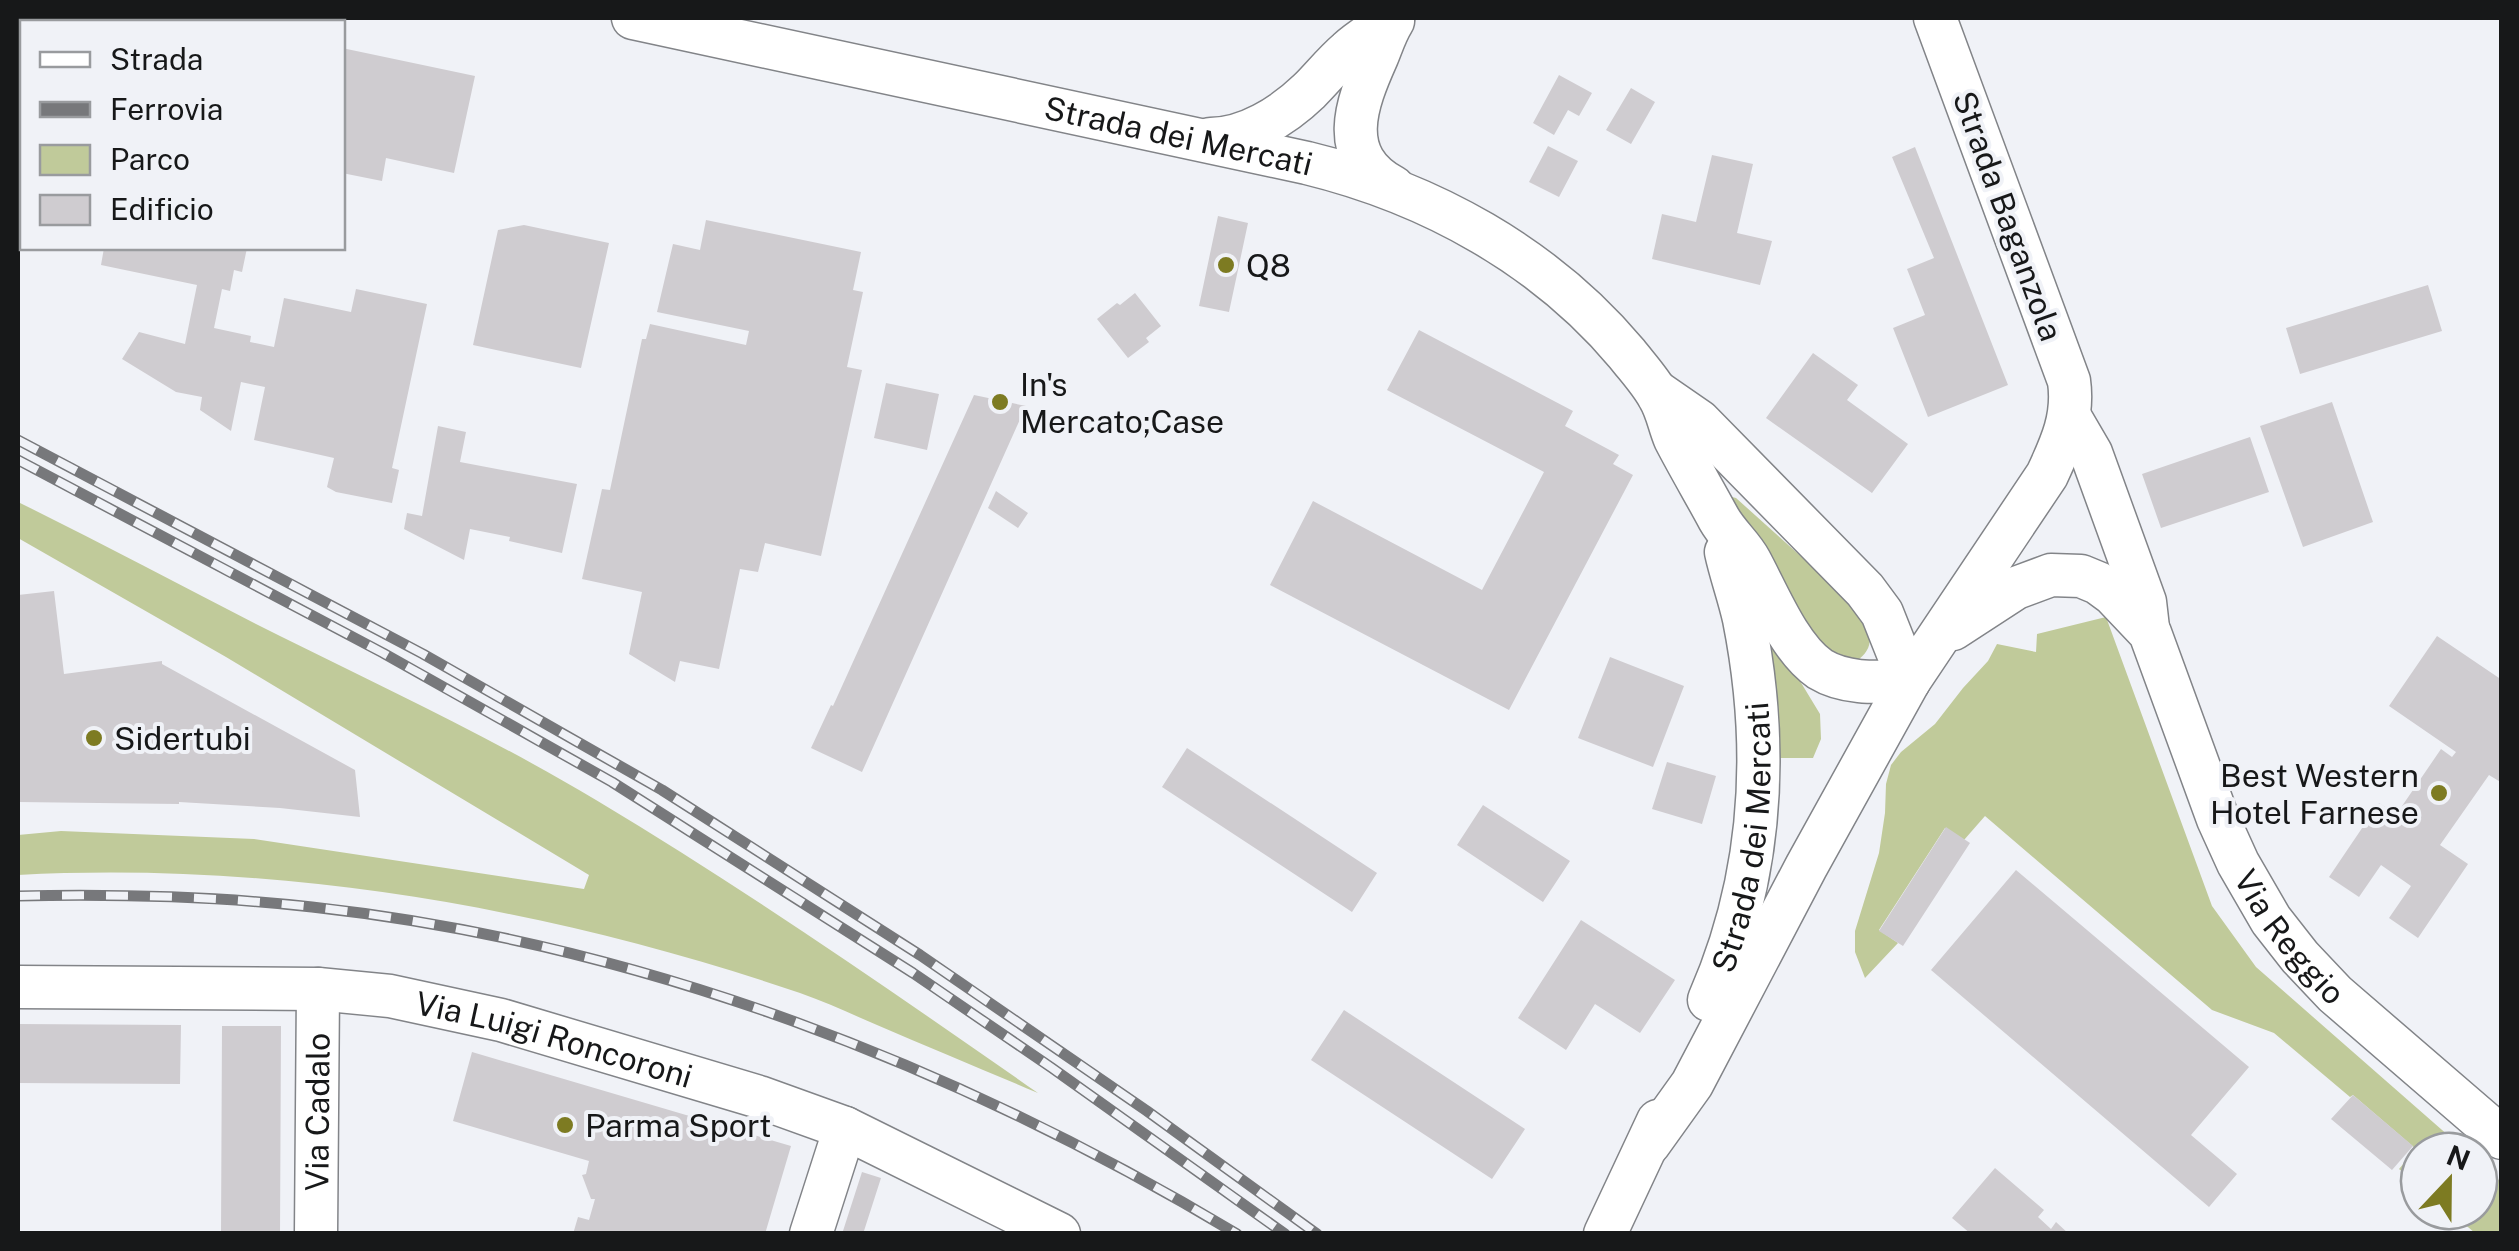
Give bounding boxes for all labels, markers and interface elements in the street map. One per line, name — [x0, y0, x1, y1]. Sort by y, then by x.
legend — [20, 20, 345, 250]
text: Strada — [110, 41, 203, 77]
street label: Strada Baganzola — [1946, 86, 2070, 346]
street label: Strada dei Mercati — [1041, 89, 1316, 182]
text: Ferrovia — [110, 91, 223, 127]
text: Parco — [110, 141, 190, 177]
text: Edificio — [110, 191, 214, 227]
place label: Q8 — [1246, 247, 1291, 284]
marker: Q8 — [1215, 254, 1237, 276]
place label: In's Mercato;Case — [1020, 366, 1224, 440]
marker: In's Mercato;Case — [989, 391, 1011, 413]
street label: Strada dei Mercati — [1704, 701, 1777, 977]
place label: Sidertubi — [114, 720, 251, 757]
marker: Sidertubi — [83, 727, 105, 749]
place label: Best Western Hotel Farnese — [2210, 757, 2419, 831]
marker: Best Western Hotel Farnese — [2428, 782, 2450, 804]
street label: Via Reggio — [2227, 863, 2353, 1011]
street label: Via Luigi Roncoroni — [412, 984, 697, 1095]
street label: Via Cadalo — [298, 1033, 336, 1191]
place label: Parma Sport — [585, 1107, 771, 1144]
marker: Parma Sport — [554, 1114, 576, 1136]
north arrow — [2399, 1131, 2499, 1231]
text: N — [2442, 1138, 2475, 1177]

